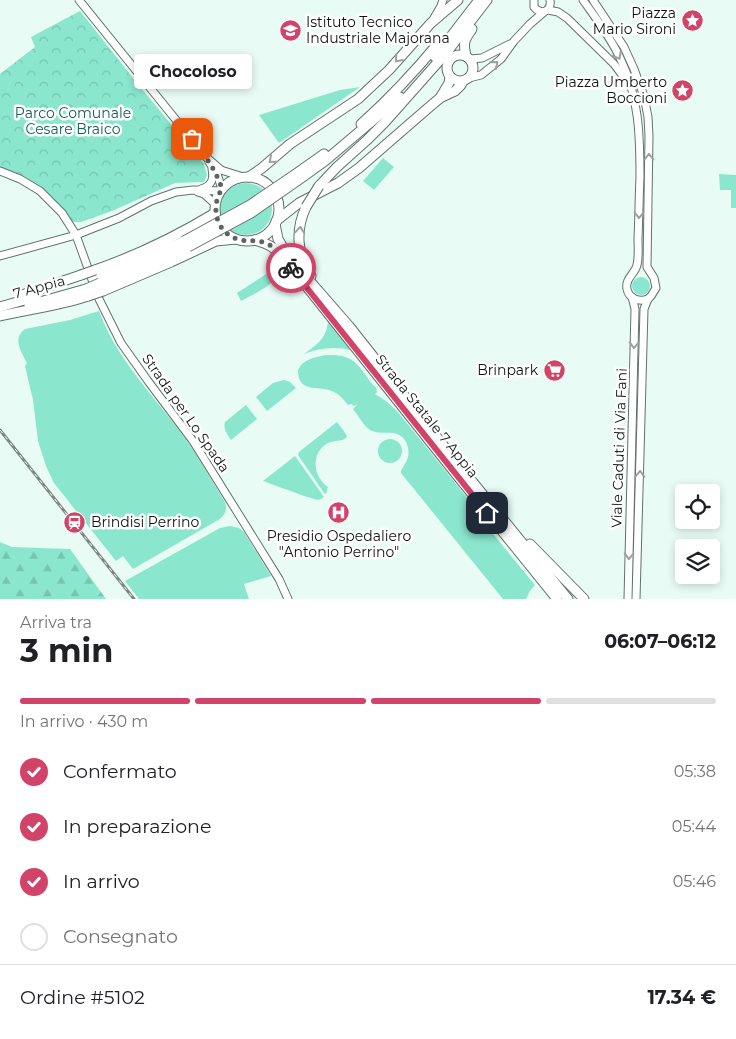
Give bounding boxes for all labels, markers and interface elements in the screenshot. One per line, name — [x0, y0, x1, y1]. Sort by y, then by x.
place label: Piazza Mario Sironi — [593, 4, 676, 38]
place icon: Piazza Mario Sironi — [680, 9, 704, 33]
place label: Istituto Tecnico Industriale Majorana — [306, 13, 450, 47]
school or university icon: Istituto Tecnico Industriale Majorana — [278, 18, 302, 42]
one-way arrow — [612, 50, 622, 59]
one-way arrow — [395, 53, 404, 62]
callout: Chocoloso — [133, 54, 251, 89]
one-way arrow — [489, 61, 498, 69]
text: Chocoloso — [149, 62, 237, 81]
place label: Piazza Umberto Boccioni — [555, 73, 667, 107]
place icon: Piazza Umberto Boccioni — [671, 78, 695, 102]
park label: Parco Comunale Cesare Braico — [15, 104, 131, 138]
pin — [171, 118, 213, 160]
icon: bag — [178, 125, 206, 153]
one-way arrow — [644, 153, 654, 160]
one-way arrow — [268, 154, 277, 163]
one-way arrow — [634, 211, 644, 219]
one-way arrow — [294, 226, 305, 234]
courier — [266, 243, 316, 293]
icon: bike — [277, 254, 305, 282]
street label: 7 Appia — [11, 271, 67, 303]
one-way arrow — [629, 342, 640, 350]
street label: Strada per Lo Spada — [138, 350, 234, 476]
street label: Strada Statale 7 Appia — [372, 351, 482, 481]
supermarket icon: Brinpark — [542, 358, 566, 382]
place label: Brinpark — [477, 361, 539, 379]
street label: Viale Caduti di Via Fani — [607, 368, 631, 528]
one-way arrow — [635, 470, 645, 478]
map controls — [675, 484, 720, 584]
button: locate — [675, 484, 720, 529]
pin — [466, 492, 508, 534]
icon: home — [473, 499, 501, 527]
hospital icon: Presidio Ospedaliero "Antonio Perrino" — [327, 501, 351, 525]
station icon: Brindisi Perrino — [63, 510, 87, 534]
place label: Brindisi Perrino — [91, 513, 199, 531]
place label: Presidio Ospedaliero "Antonio Perrino" — [267, 527, 411, 561]
button: layers — [675, 539, 720, 584]
one-way arrow — [624, 552, 634, 560]
text: Arriva tra — [20, 613, 92, 632]
text: 06:07–06:12 — [604, 630, 716, 653]
text: 3 min — [20, 631, 113, 670]
text: In arrivo · 430 m — [20, 712, 148, 731]
icon: check — [20, 758, 48, 786]
text: Confermato — [63, 760, 177, 783]
text: 05:38 — [674, 762, 716, 781]
icon: check — [20, 813, 48, 841]
text: In preparazione — [63, 815, 211, 838]
text: 05:44 — [672, 817, 716, 836]
icon: check — [20, 868, 48, 896]
text: In arrivo — [63, 870, 140, 893]
text: 05:46 — [673, 872, 716, 891]
text: Consegnato — [63, 925, 178, 948]
text: Ordine #5102 — [20, 986, 145, 1009]
text: 17.34 € — [647, 986, 716, 1009]

